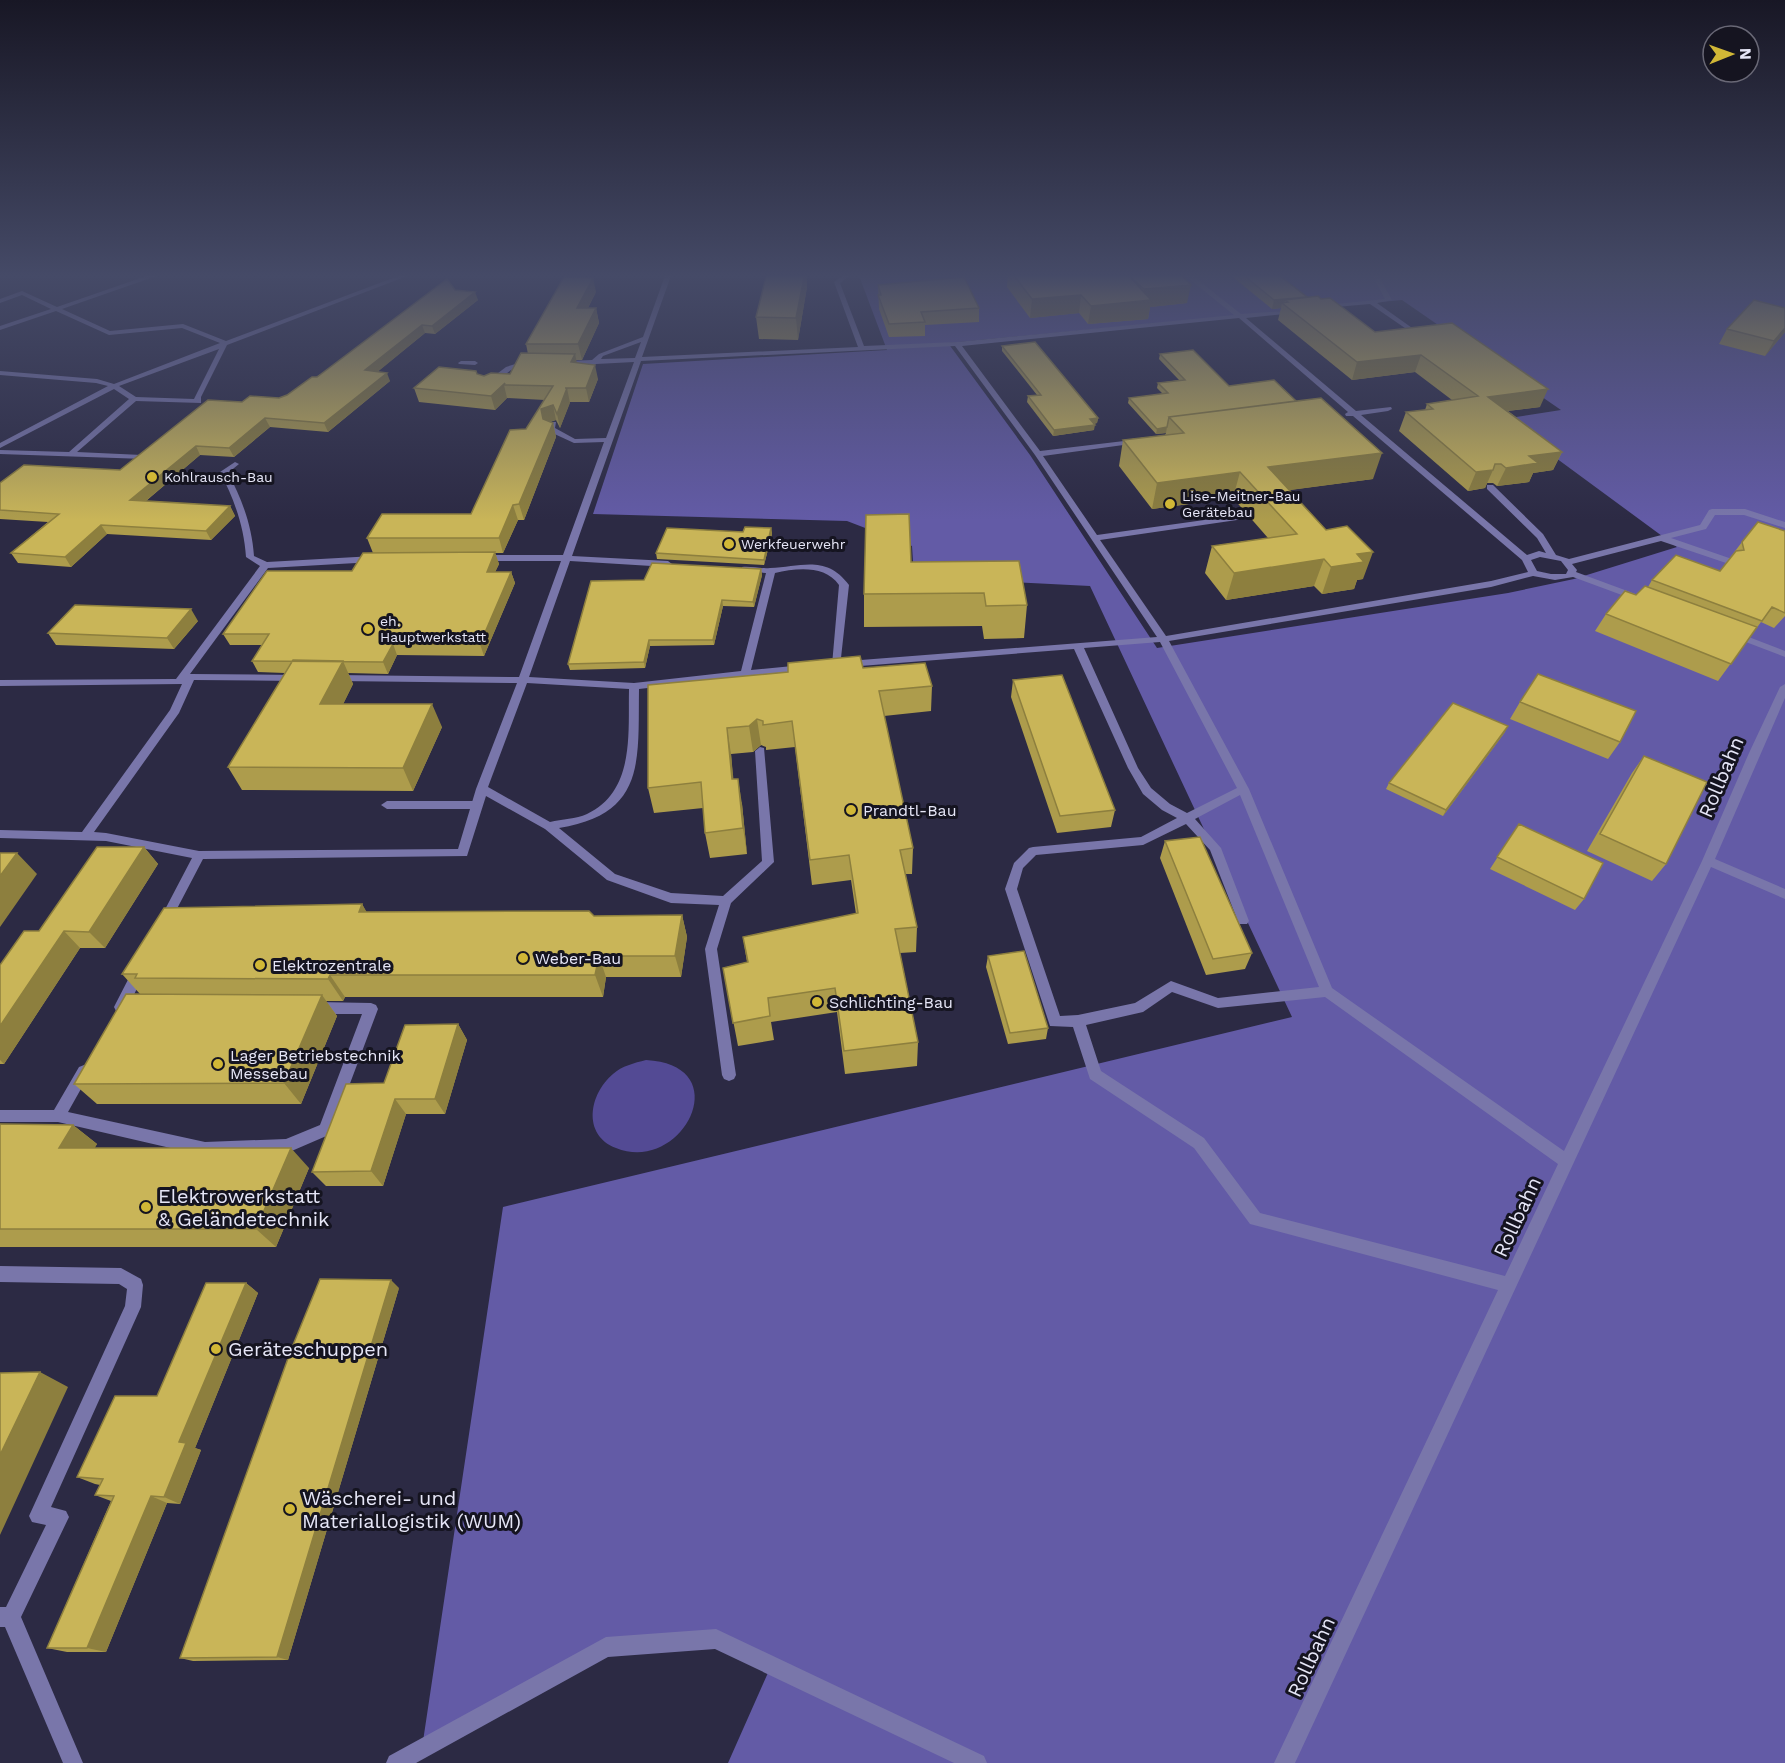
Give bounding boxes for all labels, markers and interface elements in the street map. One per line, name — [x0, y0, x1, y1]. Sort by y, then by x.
north arrow — [1701, 24, 1761, 84]
text: N — [1736, 48, 1755, 60]
place label: Kohlrausch-Bau — [164, 469, 273, 485]
marker: Kohlrausch-Bau — [145, 470, 159, 484]
place label: Lise-Meitner-Bau Gerätebau — [1182, 488, 1300, 520]
marker: Lise-Meitner-Bau Gerätebau — [1163, 497, 1177, 511]
place label: Werkfeuerwehr — [741, 536, 846, 552]
marker: Werkfeuerwehr — [722, 537, 736, 551]
place label: eh. Hauptwerkstatt — [380, 613, 486, 645]
marker: eh. Hauptwerkstatt — [361, 622, 375, 636]
street label: Rollbahn — [1693, 733, 1749, 821]
place label: Prandtl-Bau — [863, 801, 957, 820]
marker: Prandtl-Bau — [844, 803, 858, 817]
place label: Weber-Bau — [535, 949, 621, 968]
marker: Weber-Bau — [516, 951, 530, 965]
place label: Elektrozentrale — [272, 956, 392, 975]
marker: Elektrozentrale — [253, 958, 267, 972]
place label: Schlichting-Bau — [829, 993, 953, 1012]
marker: Schlichting-Bau — [810, 995, 824, 1009]
place label: Lager Betriebstechnik Messebau — [230, 1046, 401, 1083]
marker: Lager Betriebstechnik Messebau — [211, 1057, 225, 1071]
street label: Rollbahn — [1488, 1173, 1546, 1261]
place label: Elektrowerkstatt & Geländetechnik — [158, 1184, 329, 1231]
marker: Elektrowerkstatt & Geländetechnik — [139, 1200, 153, 1214]
place label: Geräteschuppen — [228, 1337, 388, 1361]
marker: Geräteschuppen — [209, 1342, 223, 1356]
place label: Wäscherei- und Materiallogistik (WUM) — [302, 1486, 521, 1533]
marker: Wäscherei- und Materiallogistik (WUM) — [283, 1502, 297, 1516]
street label: Rollbahn — [1282, 1613, 1340, 1701]

